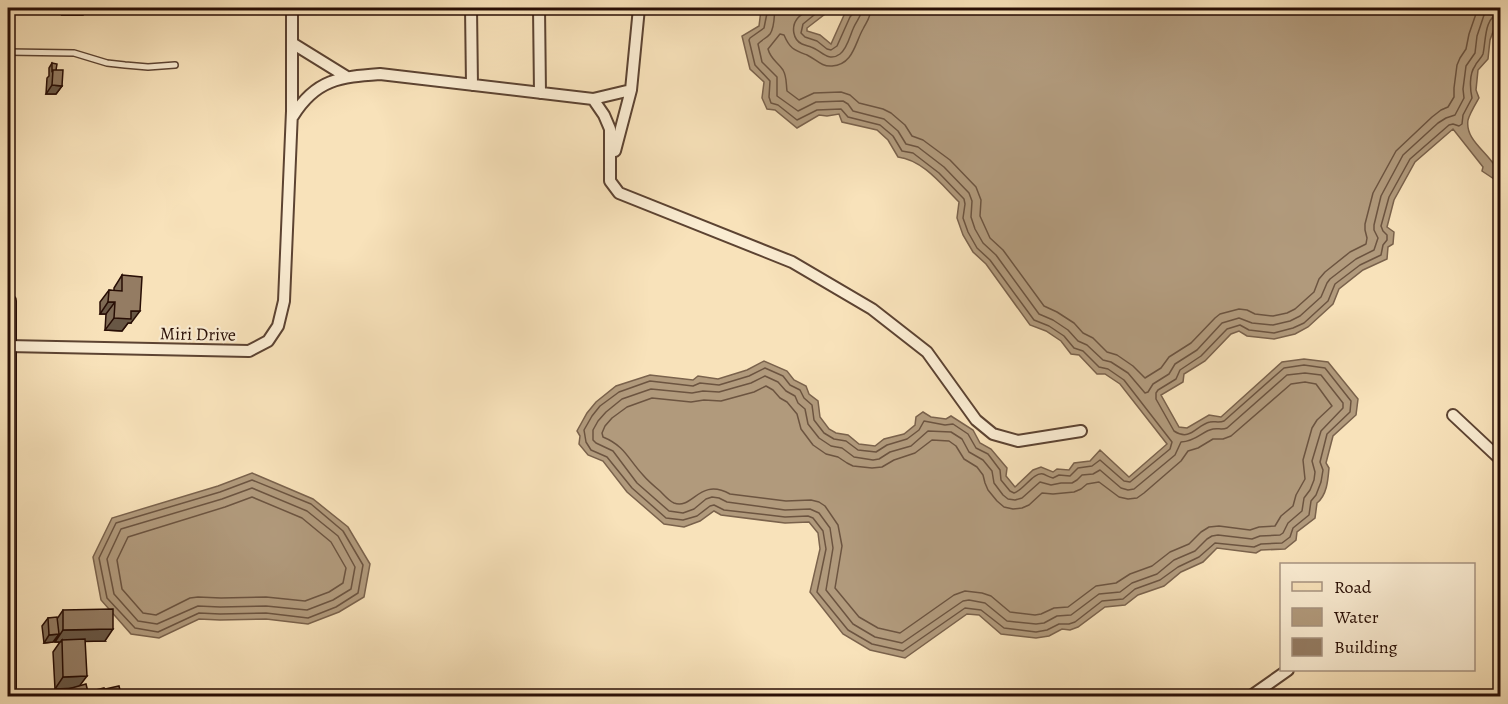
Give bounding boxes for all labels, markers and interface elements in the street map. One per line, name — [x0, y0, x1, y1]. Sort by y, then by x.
street label: Miri Drive — [160, 321, 236, 347]
legend — [1280, 563, 1475, 671]
text: Road — [1334, 575, 1372, 599]
text: Water — [1333, 605, 1379, 629]
text: Building — [1334, 635, 1398, 659]

